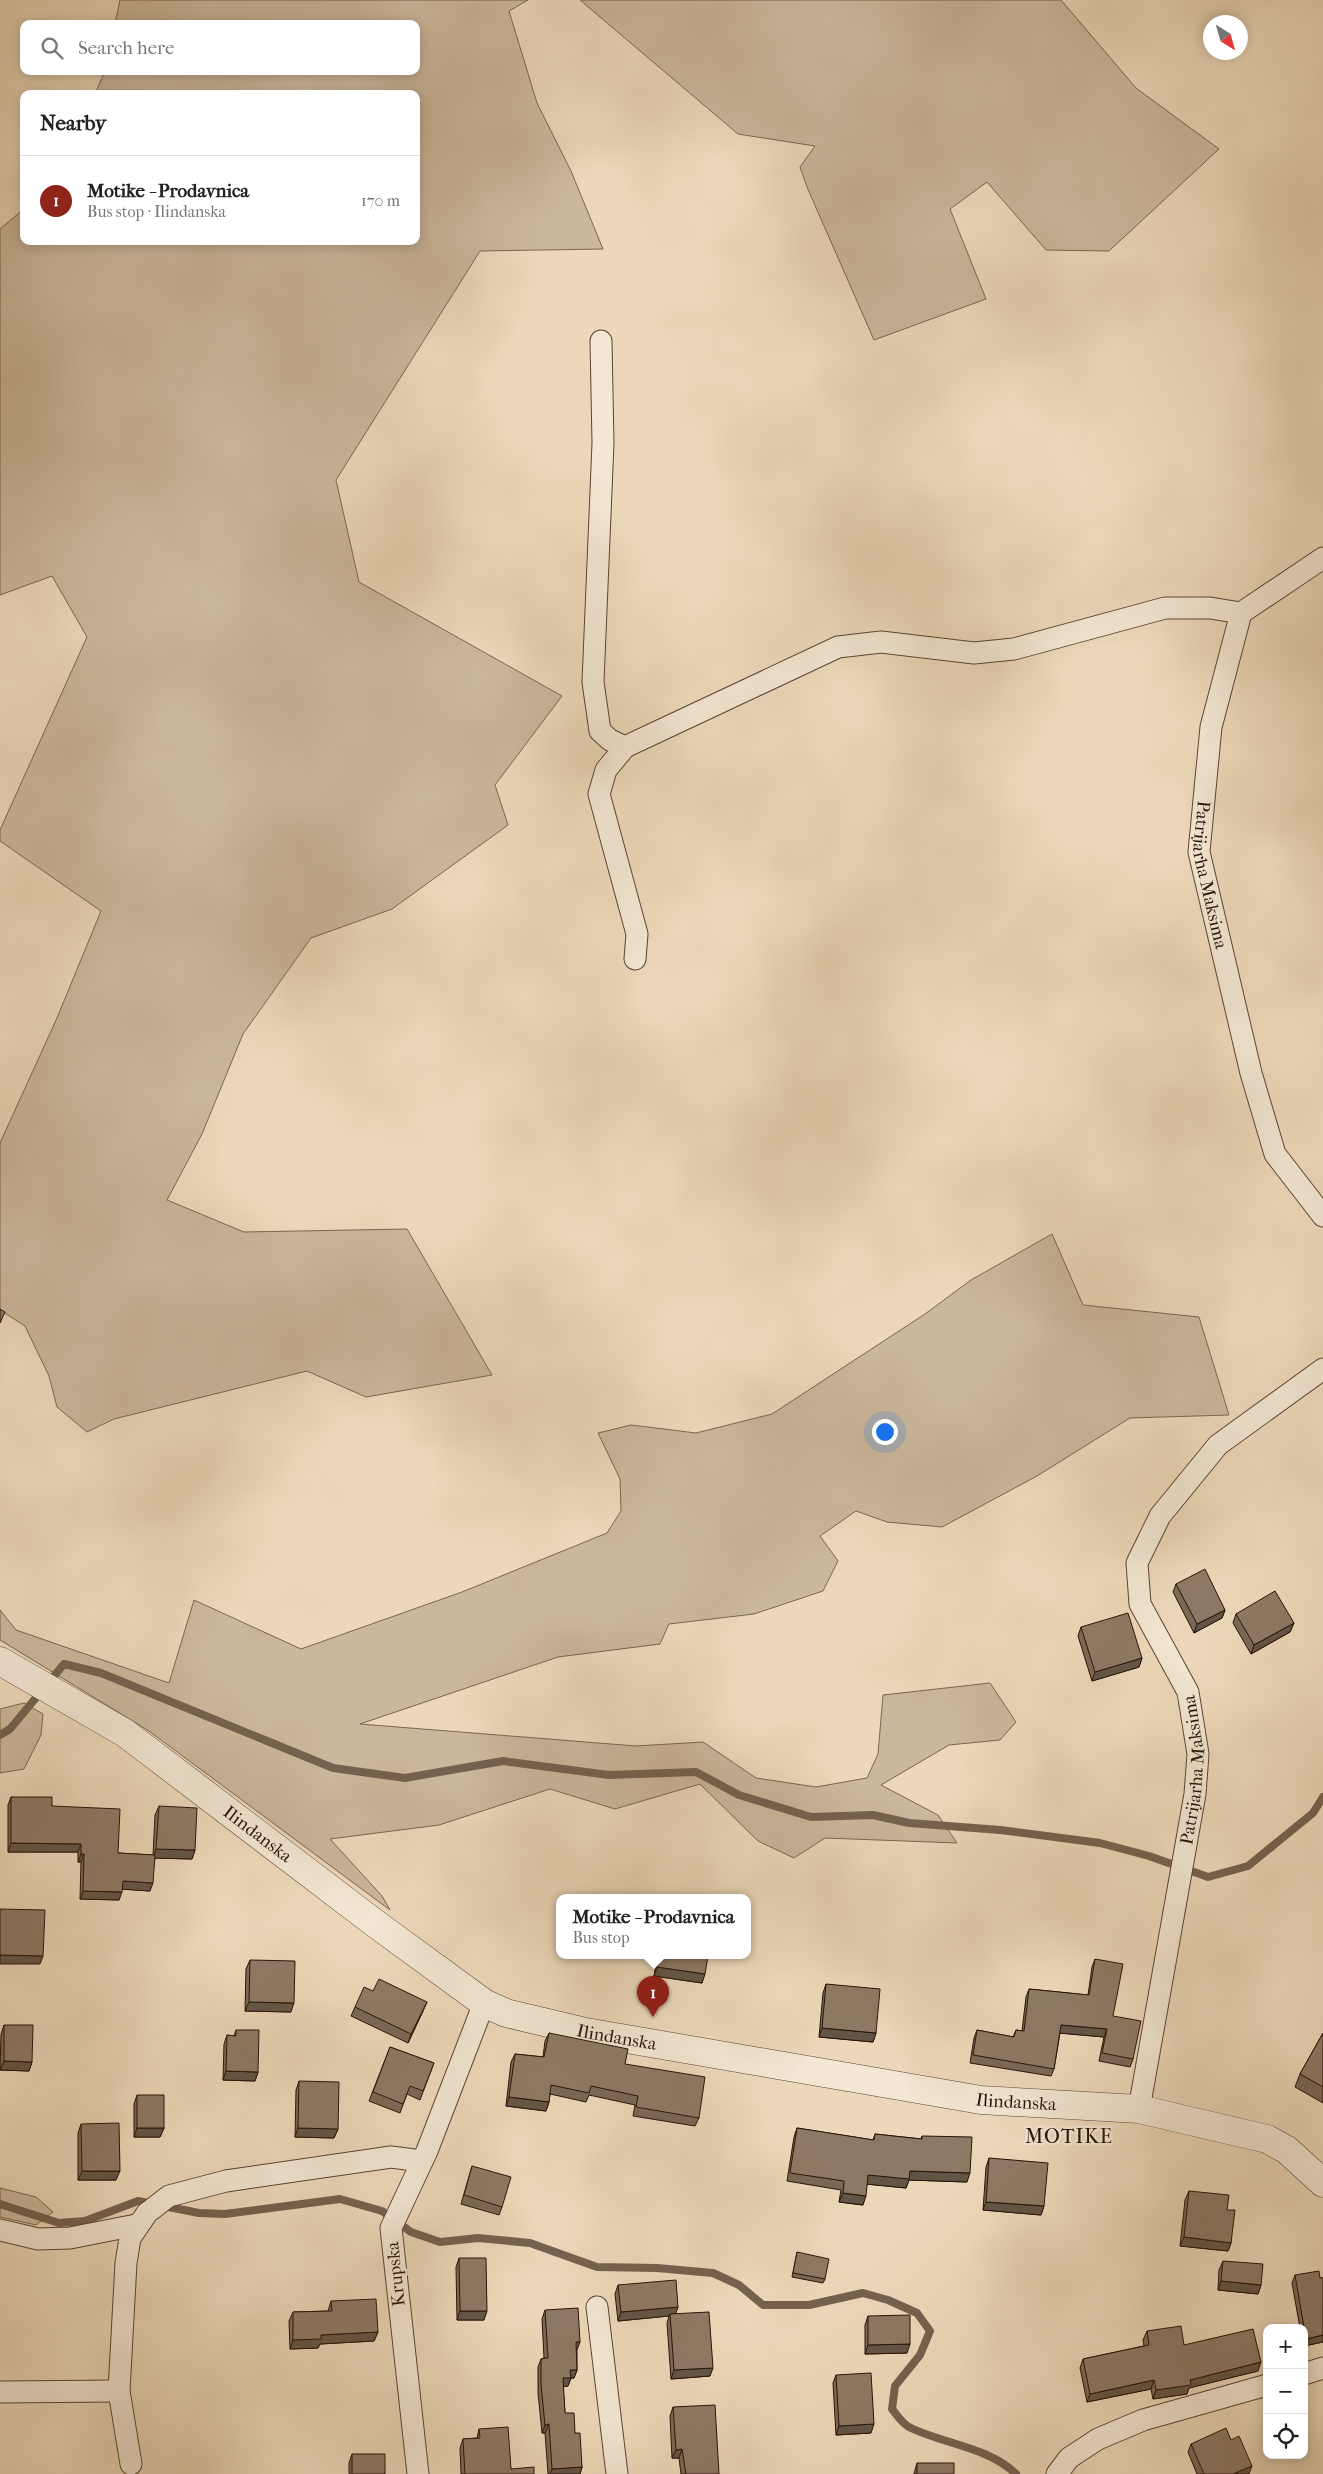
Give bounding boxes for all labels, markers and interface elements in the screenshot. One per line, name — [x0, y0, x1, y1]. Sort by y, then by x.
north arrow — [1203, 15, 1248, 60]
search box — [20, 20, 420, 75]
icon: search — [38, 34, 66, 62]
text: Search here — [78, 37, 174, 59]
text: Nearby — [40, 111, 106, 135]
text: Motike - Prodavnica — [87, 180, 249, 202]
text: 1 — [53, 191, 59, 210]
text: 170 m — [361, 191, 400, 210]
text: Bus stop · Ilindanska — [87, 202, 226, 221]
street label: Patrijarha Maksima — [1188, 800, 1232, 951]
your location — [872, 1419, 898, 1445]
street label: Patrijarha Maksima — [1176, 1693, 1209, 1846]
street label: Ilindanska — [219, 1801, 297, 1867]
popup — [556, 1894, 751, 1959]
text: Motike - Prodavnica — [572, 1906, 735, 1928]
text: Bus stop — [572, 1928, 630, 1947]
pin: 1 — [637, 1976, 669, 2017]
street label: Ilindanska — [575, 2020, 659, 2055]
street label: Ilindanska — [974, 2089, 1058, 2115]
district label: MOTIKE — [1025, 2125, 1113, 2148]
street label: Krupska — [382, 2240, 410, 2307]
map controls — [1263, 2324, 1308, 2459]
button: + — [1263, 2324, 1308, 2369]
button: − — [1263, 2369, 1308, 2414]
button: locate — [1263, 2414, 1308, 2459]

